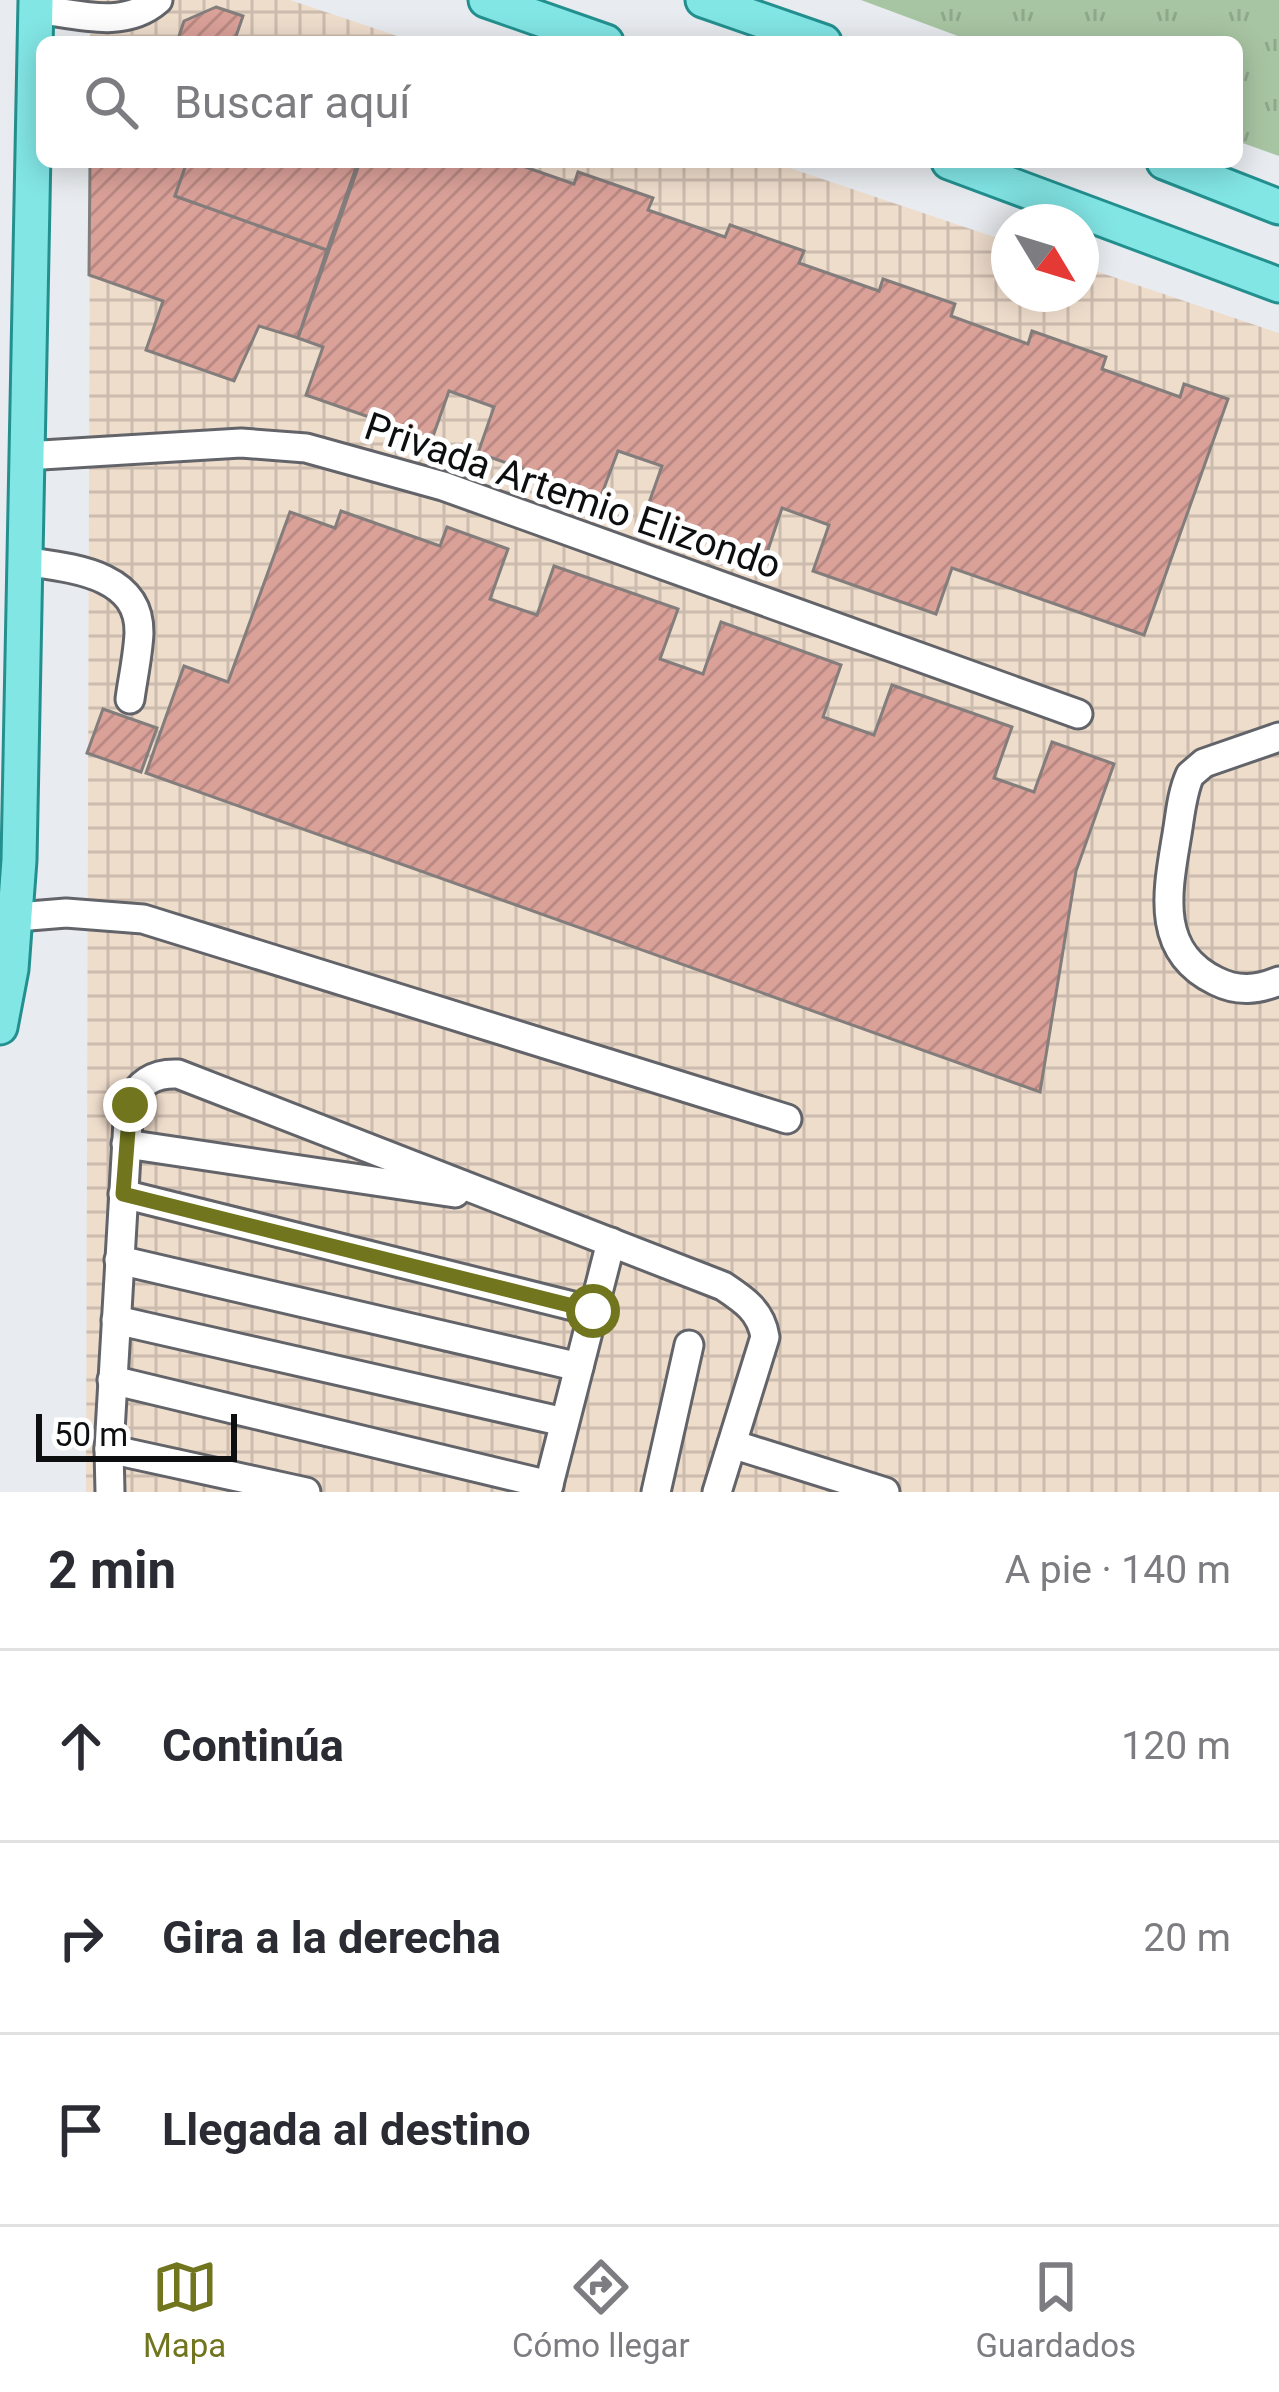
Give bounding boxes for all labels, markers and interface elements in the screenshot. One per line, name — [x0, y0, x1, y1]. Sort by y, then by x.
search box — [36, 36, 1243, 168]
icon: search — [78, 69, 144, 135]
text: Buscar aquí — [174, 76, 411, 129]
north arrow — [991, 204, 1099, 312]
street label: Privada Artemio Elizondo — [359, 403, 787, 589]
route end — [103, 1078, 157, 1132]
route start — [566, 1284, 620, 1338]
scale bar — [36, 1408, 237, 1461]
text: 50 m — [54, 1415, 128, 1454]
text: 2 min — [48, 1541, 176, 1600]
text: A pie · 140 m — [1005, 1547, 1231, 1593]
icon: ahead — [48, 1713, 114, 1779]
text: Continúa — [162, 1719, 344, 1772]
text: 120 m — [1121, 1723, 1231, 1769]
icon: right — [48, 1905, 114, 1971]
text: Gira a la derecha — [162, 1911, 501, 1964]
text: 20 m — [1143, 1915, 1231, 1961]
icon: arrive — [48, 2097, 114, 2163]
text: Llegada al destino — [162, 2103, 531, 2156]
tab: Mapa — [143, 2254, 226, 2365]
tab: Cómo llegar — [512, 2254, 690, 2365]
tab: Guardados — [975, 2254, 1136, 2365]

